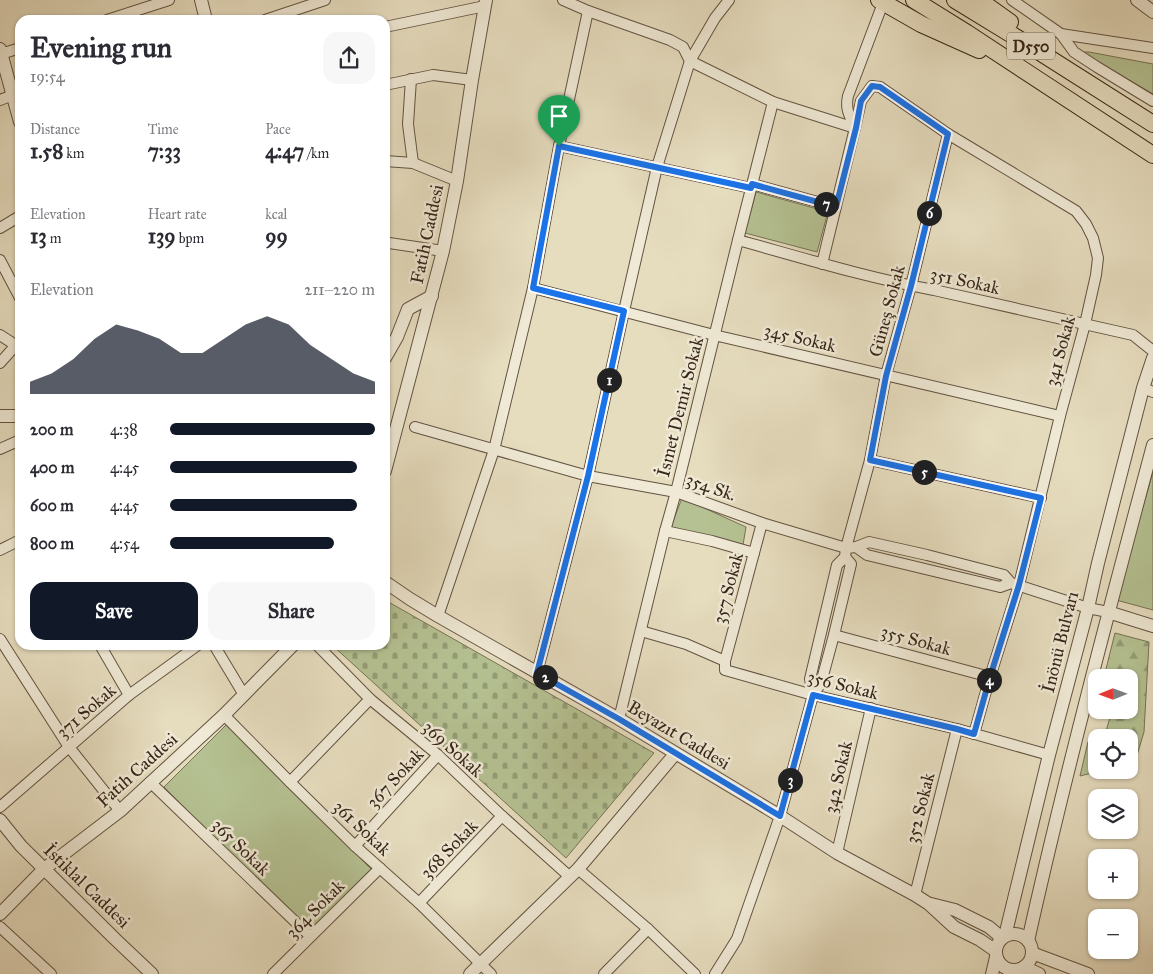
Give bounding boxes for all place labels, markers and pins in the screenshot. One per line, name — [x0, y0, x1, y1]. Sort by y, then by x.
pin — [538, 95, 580, 146]
pin: 7 — [814, 192, 838, 216]
pin: 6 — [916, 200, 942, 226]
pin: 1 — [596, 368, 622, 392]
pin: 5 — [912, 460, 936, 484]
pin: 2 — [532, 664, 558, 690]
pin: 4 — [976, 668, 1002, 692]
pin: 3 — [778, 768, 802, 792]

